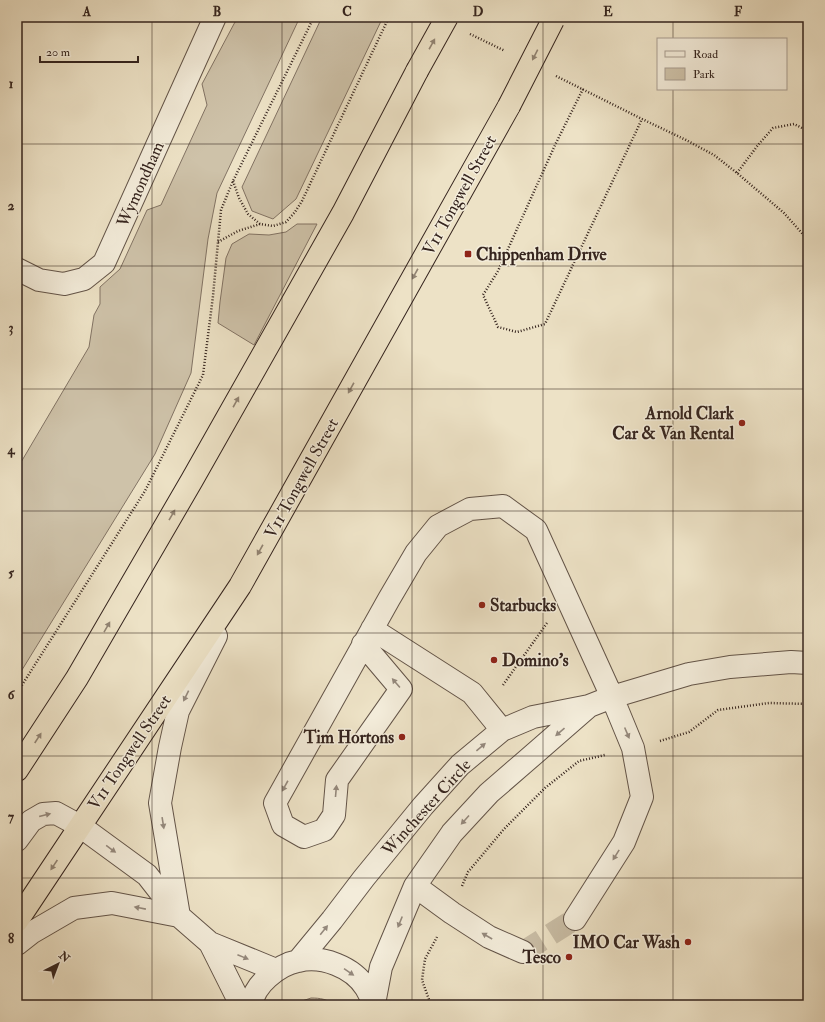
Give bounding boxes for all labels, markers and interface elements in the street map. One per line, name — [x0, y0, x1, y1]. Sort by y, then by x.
text: A — [82, 4, 92, 20]
text: B — [213, 4, 221, 20]
text: C — [342, 4, 352, 20]
text: D — [473, 4, 484, 20]
text: E — [603, 4, 613, 20]
text: F — [734, 4, 743, 20]
scale bar — [40, 38, 138, 64]
one-way arrow — [429, 38, 435, 50]
legend — [657, 38, 787, 90]
text: 20 m — [46, 45, 71, 60]
text: Road — [693, 47, 718, 62]
one-way arrow — [532, 49, 538, 61]
text: Park — [693, 67, 715, 82]
text: 1 — [9, 76, 14, 92]
street label: V11 Tongwell Street — [418, 131, 501, 259]
street label: Wymondham — [112, 138, 170, 232]
text: 2 — [8, 198, 15, 214]
place label: Chippenham Drive — [476, 244, 607, 266]
marker: Chippenham Drive — [463, 249, 473, 259]
one-way arrow — [411, 268, 418, 280]
text: 3 — [9, 320, 14, 336]
one-way arrow — [348, 382, 355, 394]
one-way arrow — [233, 396, 240, 408]
place label: Arnold Clark Car & Van Rental — [612, 403, 735, 444]
street label: V11 Tongwell Street — [260, 414, 343, 542]
marker: Arnold Clark Car & Van Rental — [737, 418, 747, 428]
text: 4 — [6, 442, 15, 458]
one-way arrow — [169, 509, 176, 521]
one-way arrow — [257, 544, 264, 556]
text: 5 — [8, 565, 14, 581]
place label: Starbucks — [490, 595, 556, 616]
marker: Starbucks — [477, 600, 487, 610]
one-way arrow — [103, 621, 110, 633]
place label: Domino's — [502, 650, 569, 671]
marker: Domino's — [489, 655, 499, 665]
one-way arrow — [392, 678, 401, 688]
text: 6 — [8, 687, 16, 703]
street label: V11 Tongwell Street — [83, 690, 176, 814]
one-way arrow — [183, 691, 189, 702]
place label: Tim Hortons — [303, 727, 394, 748]
one-way arrow — [554, 727, 565, 736]
one-way arrow — [624, 728, 630, 739]
one-way arrow — [34, 732, 42, 743]
marker: Tim Hortons — [397, 732, 407, 742]
one-way arrow — [476, 743, 487, 752]
street label: Winchester Circle — [377, 755, 475, 861]
one-way arrow — [281, 780, 288, 792]
one-way arrow — [333, 785, 340, 797]
text: 7 — [8, 809, 15, 825]
one-way arrow — [39, 812, 51, 818]
one-way arrow — [460, 815, 469, 825]
one-way arrow — [160, 816, 166, 829]
one-way arrow — [106, 845, 117, 853]
one-way arrow — [612, 849, 619, 861]
one-way arrow — [50, 860, 58, 870]
one-way arrow — [134, 905, 146, 911]
one-way arrow — [396, 916, 402, 928]
one-way arrow — [319, 925, 328, 935]
text: 8 — [8, 931, 14, 947]
one-way arrow — [482, 932, 493, 939]
place label: IMO Car Wash — [573, 932, 680, 953]
marker: IMO Car Wash — [683, 937, 693, 947]
north arrow — [38, 944, 78, 984]
place label: Tesco — [522, 947, 561, 968]
text: N — [56, 948, 73, 966]
marker: Tesco — [564, 952, 574, 962]
one-way arrow — [237, 954, 249, 960]
one-way arrow — [344, 968, 354, 976]

